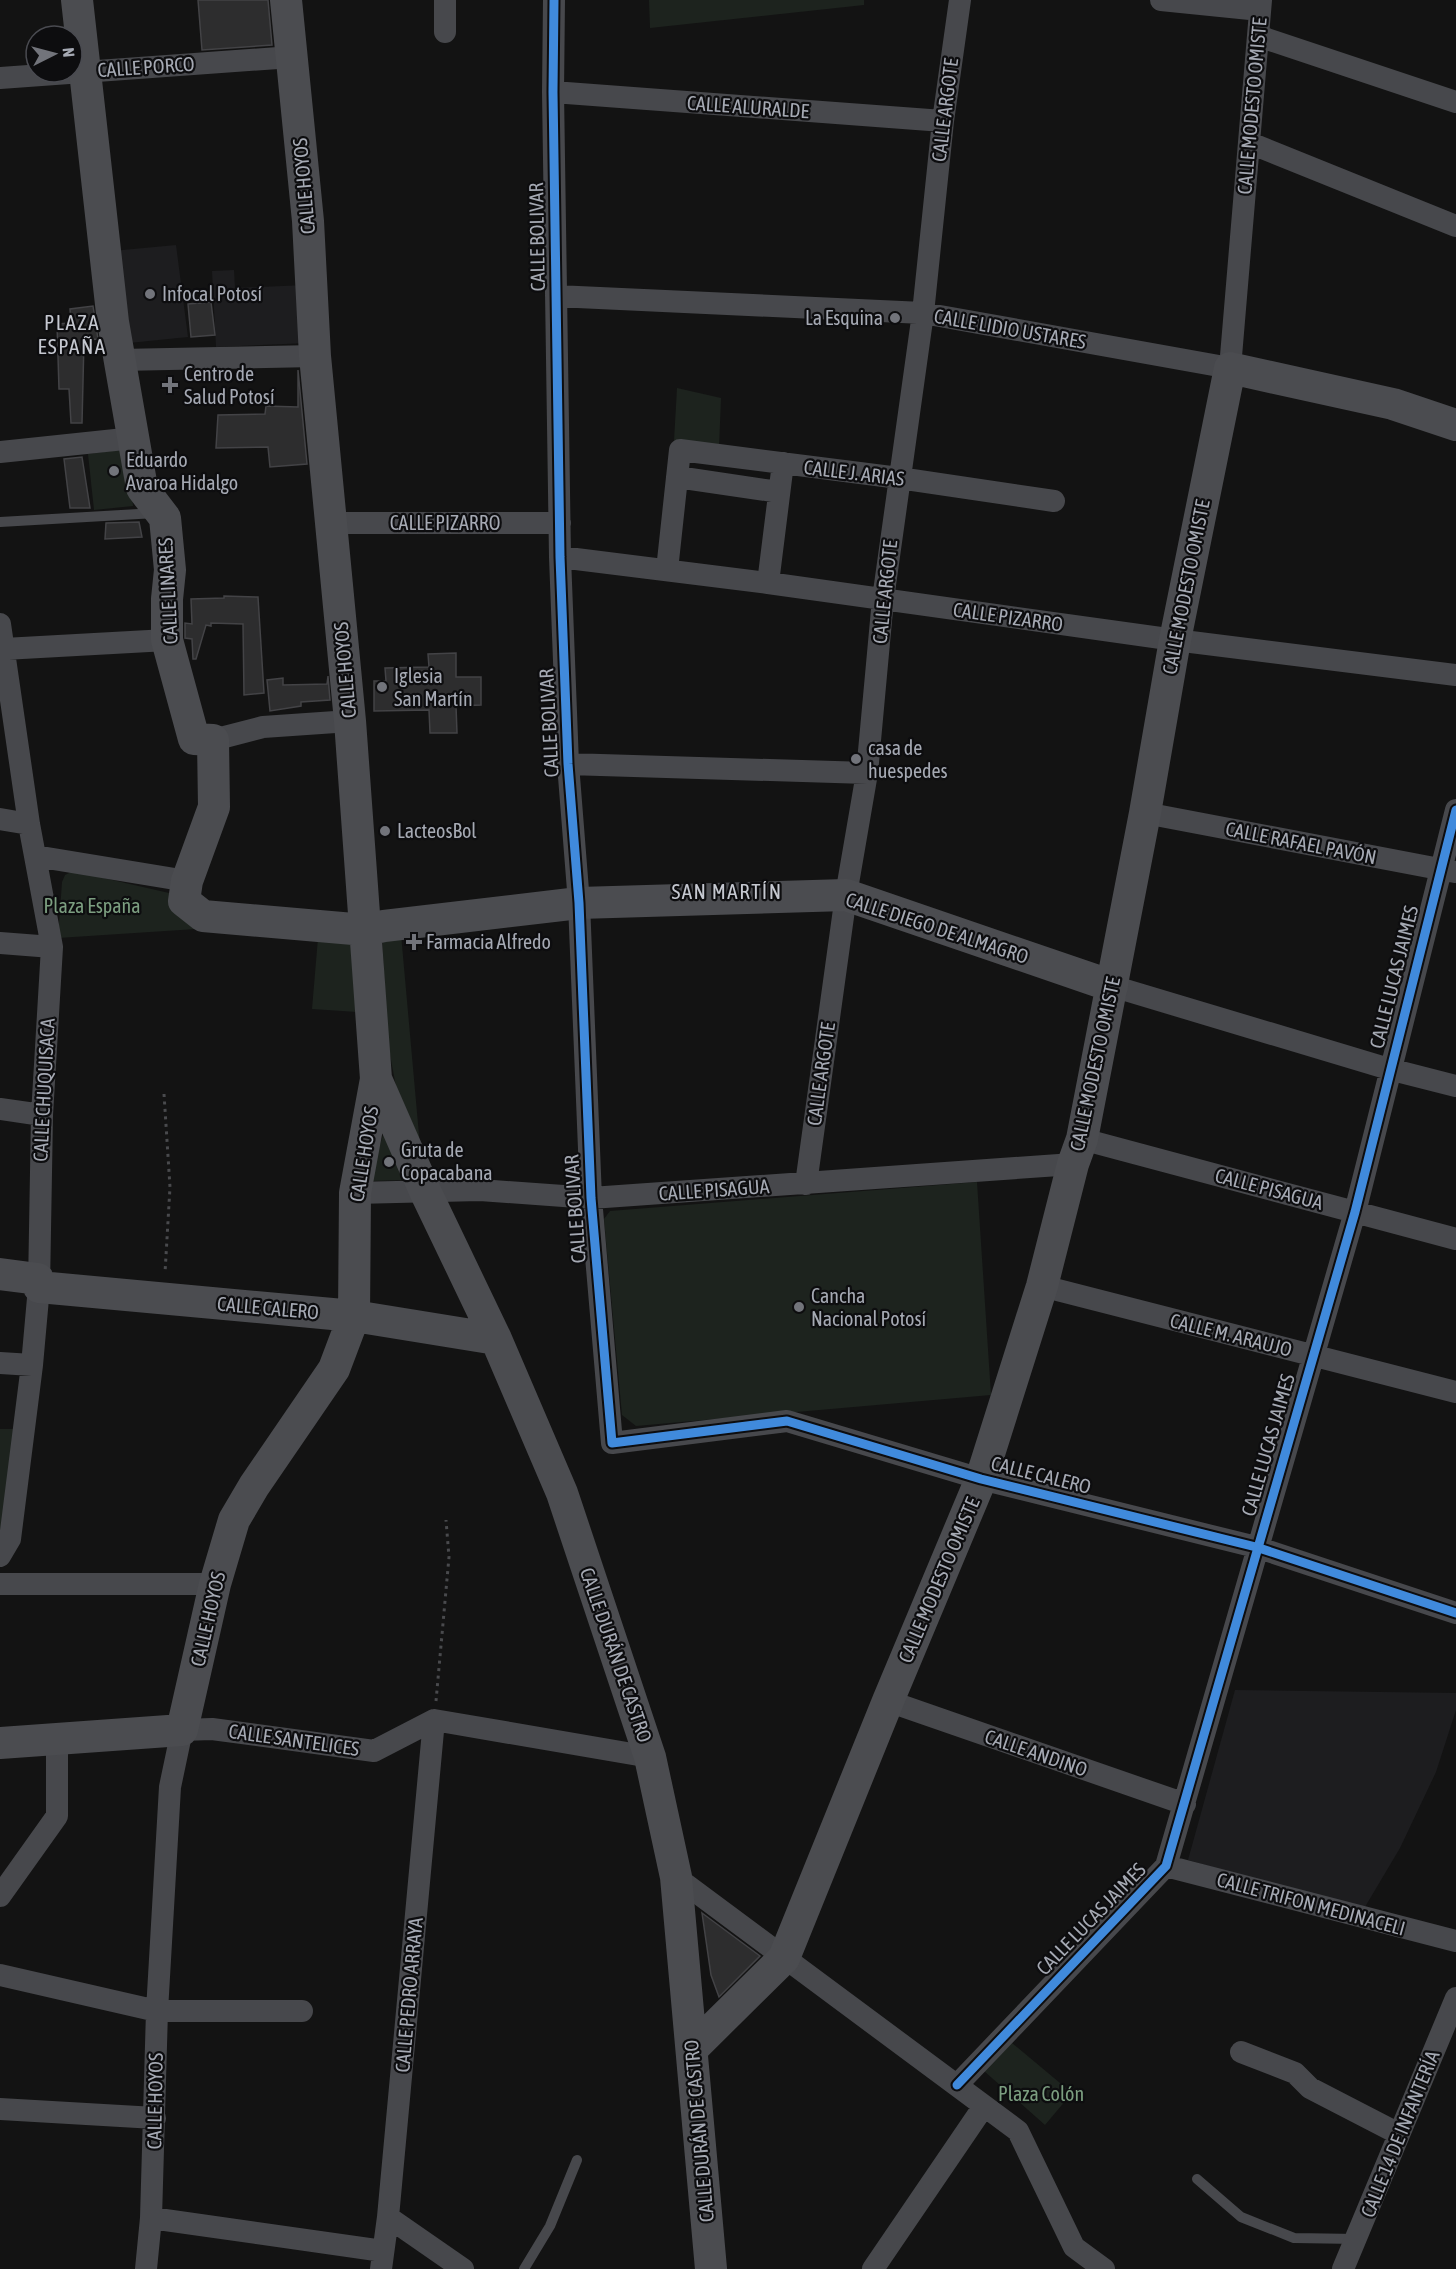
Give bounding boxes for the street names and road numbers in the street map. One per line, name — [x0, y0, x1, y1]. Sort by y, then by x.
street label: CALLE MODESTO OMISTE — [1232, 16, 1271, 195]
street label: CALLE PORCO — [97, 52, 195, 81]
street label: CALLE ARGOTE — [927, 56, 962, 163]
street label: CALLE ALURALDE — [686, 91, 810, 122]
street label: CALLE HOYOS — [288, 137, 319, 235]
street label: CALLE BOLIVAR — [524, 182, 549, 292]
street label: CALLE LIDIO USTARES — [932, 304, 1088, 353]
street label: CALLE J. ARIAS — [803, 455, 906, 490]
street label: CALLE MODESTO OMISTE — [1157, 497, 1214, 676]
street label: CALLE PIZARRO — [390, 511, 500, 534]
street label: CALLE LINARES — [153, 537, 182, 645]
street label: CALLE ARGOTE — [868, 538, 901, 645]
street label: CALLE PIZARRO — [952, 597, 1064, 636]
street label: CALLE HOYOS — [329, 621, 360, 719]
street label: CALLE BOLIVAR — [534, 668, 563, 778]
street label: CALLE RAFAEL PAVÓN — [1224, 817, 1379, 868]
street label: CALLE DIEGO DE ALMAGRO — [843, 887, 1031, 968]
street label: CALLE LUCAS JAIMES — [1365, 903, 1422, 1051]
street label: CALLE MODESTO OMISTE — [1065, 974, 1124, 1153]
street label: CALLE CHUQUISACA — [28, 1018, 59, 1162]
street label: CALLE ARGOTE — [802, 1020, 839, 1127]
street label: CALLE HOYOS — [345, 1104, 382, 1203]
street label: CALLE BOLIVAR — [559, 1154, 590, 1264]
street label: CALLE PISAGUA — [1213, 1163, 1326, 1214]
street label: CALLE PISAGUA — [658, 1174, 770, 1205]
street label: CALLE CALERO — [216, 1292, 320, 1323]
street label: CALLE M. ARAUJO — [1168, 1308, 1294, 1361]
street label: CALLE LUCAS JAIMES — [1236, 1371, 1299, 1519]
street label: CALLE CALERO — [989, 1451, 1093, 1498]
street label: CALLE MODESTO OMISTE — [893, 1493, 984, 1666]
street label: CALLE DURÁN DE CASTRO — [576, 1565, 657, 1745]
street label: CALLE HOYOS — [185, 1569, 230, 1669]
street label: CALLE SANTELICES — [227, 1719, 361, 1760]
street label: CALLE ANDINO — [982, 1724, 1090, 1781]
street label: CALLE LUCAS JAIMES — [1031, 1858, 1150, 1979]
street label: CALLE TRIFON MEDINACELI — [1215, 1867, 1408, 1940]
street label: CALLE PEDRO ARRAYA — [390, 1916, 427, 2073]
street label: CALLE DURÁN DE CASTRO — [679, 2039, 718, 2223]
street label: CALLE 14 DE INFANTERÍA — [1356, 2047, 1444, 2221]
street label: CALLE HOYOS — [142, 2052, 167, 2149]

